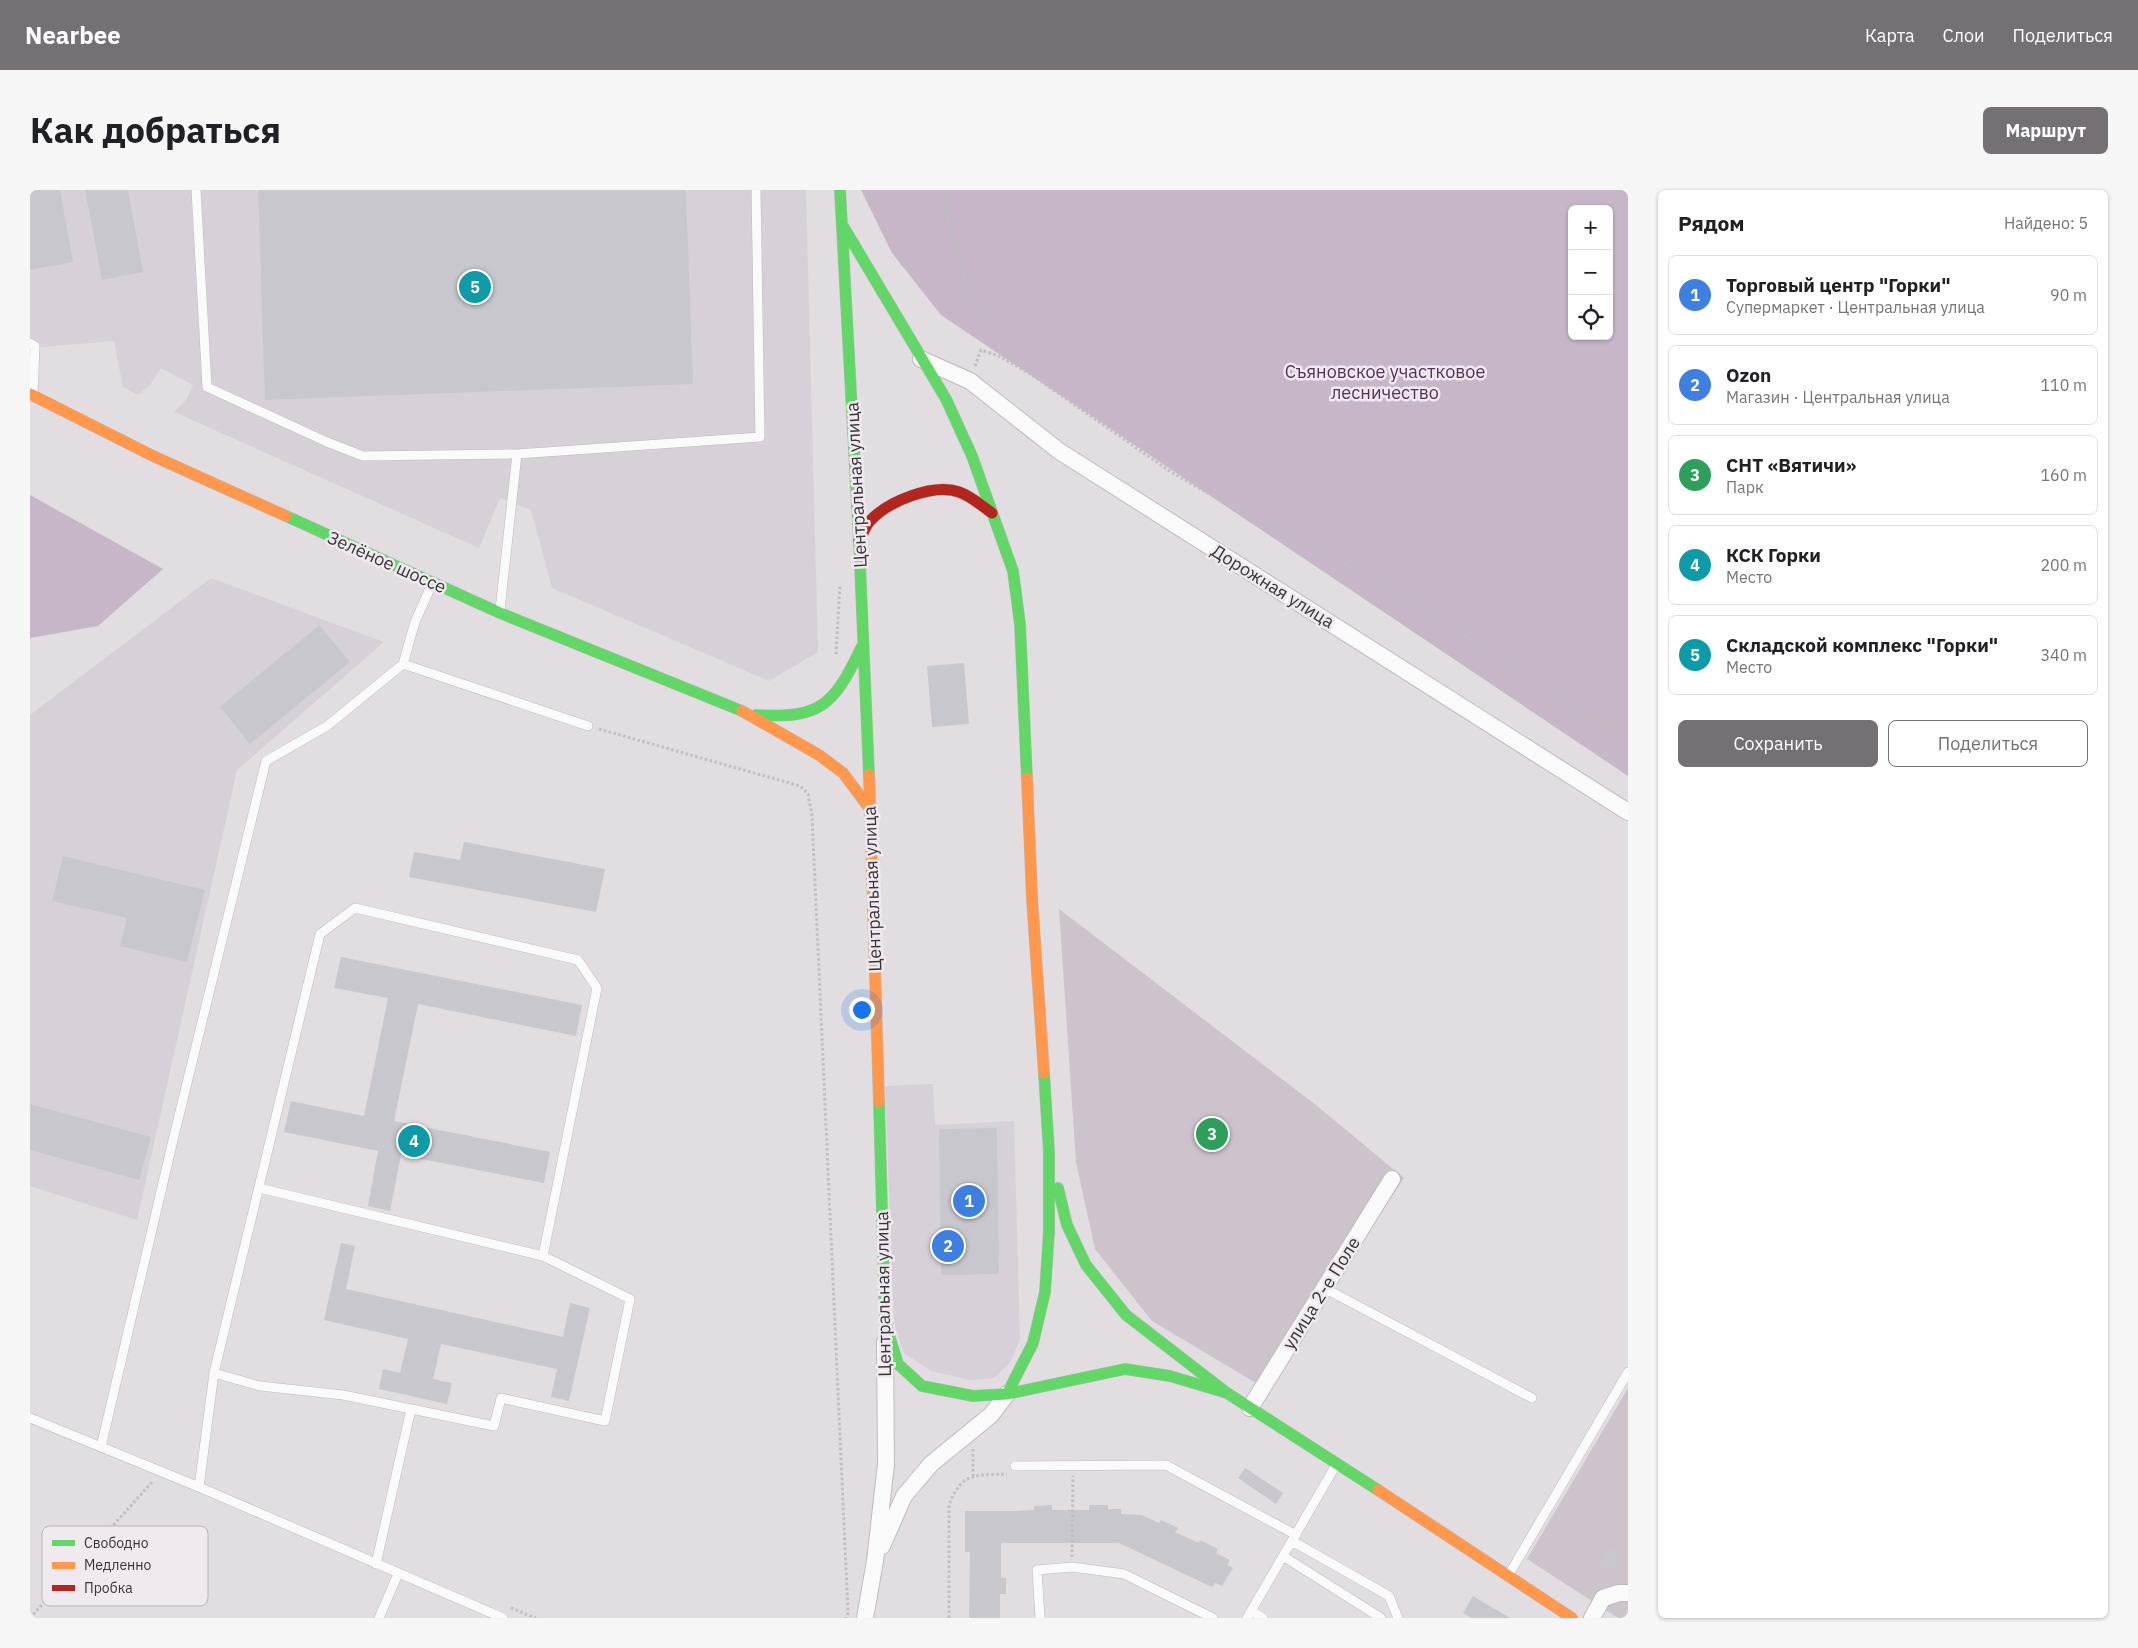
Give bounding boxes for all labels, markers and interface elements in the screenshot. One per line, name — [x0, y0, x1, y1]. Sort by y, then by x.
text: Nearbee — [25, 19, 121, 51]
text: Карта — [1865, 24, 1915, 47]
text: Слои — [1943, 24, 1985, 47]
text: Поделиться — [2013, 24, 2113, 47]
text: Как добраться — [30, 107, 281, 153]
button: Маршрут — [1983, 107, 2108, 154]
map controls — [1568, 205, 1613, 340]
button: + — [1568, 205, 1613, 250]
text: Рядом — [1678, 209, 1745, 237]
text: Найдено: 5 — [2004, 213, 2088, 233]
button: − — [1568, 250, 1613, 295]
pin: 5 — [459, 268, 491, 306]
text: Торговый центр "Горки" — [1726, 273, 1951, 297]
text: 1 — [1690, 285, 1700, 305]
text: 90 m — [2050, 285, 2087, 305]
button: locate — [1568, 295, 1613, 340]
text: Супермаркет · Центральная улица — [1726, 297, 1985, 317]
park label: Съяновское участковое лесничество — [1285, 360, 1485, 404]
text: Ozon — [1726, 363, 1771, 387]
text: 2 — [1690, 375, 1700, 395]
text: 110 m — [2040, 375, 2087, 395]
text: Магазин · Центральная улица — [1726, 387, 1950, 407]
street label: Центральная улица — [840, 401, 872, 568]
text: СНТ «Вятичи» — [1726, 453, 1856, 477]
text: 3 — [1690, 465, 1700, 485]
text: 160 m — [2040, 465, 2087, 485]
text: Парк — [1726, 477, 1764, 497]
street label: Зелёное шоссе — [324, 526, 450, 599]
street label: Дорожная улица — [1207, 539, 1339, 633]
text: КСК Горки — [1726, 543, 1821, 567]
text: 4 — [1690, 555, 1700, 575]
text: 200 m — [2040, 555, 2087, 575]
text: Место — [1726, 567, 1772, 587]
text: Складской комплекс "Горки" — [1726, 633, 1998, 657]
text: 5 — [1690, 645, 1700, 665]
text: 340 m — [2040, 645, 2087, 665]
text: Место — [1726, 657, 1772, 677]
button: Сохранить — [1678, 720, 1878, 767]
button: Поделиться — [1888, 720, 2088, 767]
street label: Центральная улица — [858, 805, 886, 972]
your location — [849, 997, 875, 1023]
pin: 3 — [1196, 1115, 1228, 1153]
pin: 4 — [398, 1122, 430, 1160]
pin: 1 — [953, 1182, 985, 1220]
street label: Центральная улица — [870, 1211, 896, 1377]
pin: 2 — [932, 1227, 964, 1265]
street label: улица 2-е Поле — [1277, 1232, 1365, 1354]
legend — [42, 1526, 208, 1606]
text: Свободно — [84, 1534, 149, 1552]
text: Медленно — [84, 1556, 152, 1574]
text: Пробка — [84, 1579, 133, 1597]

